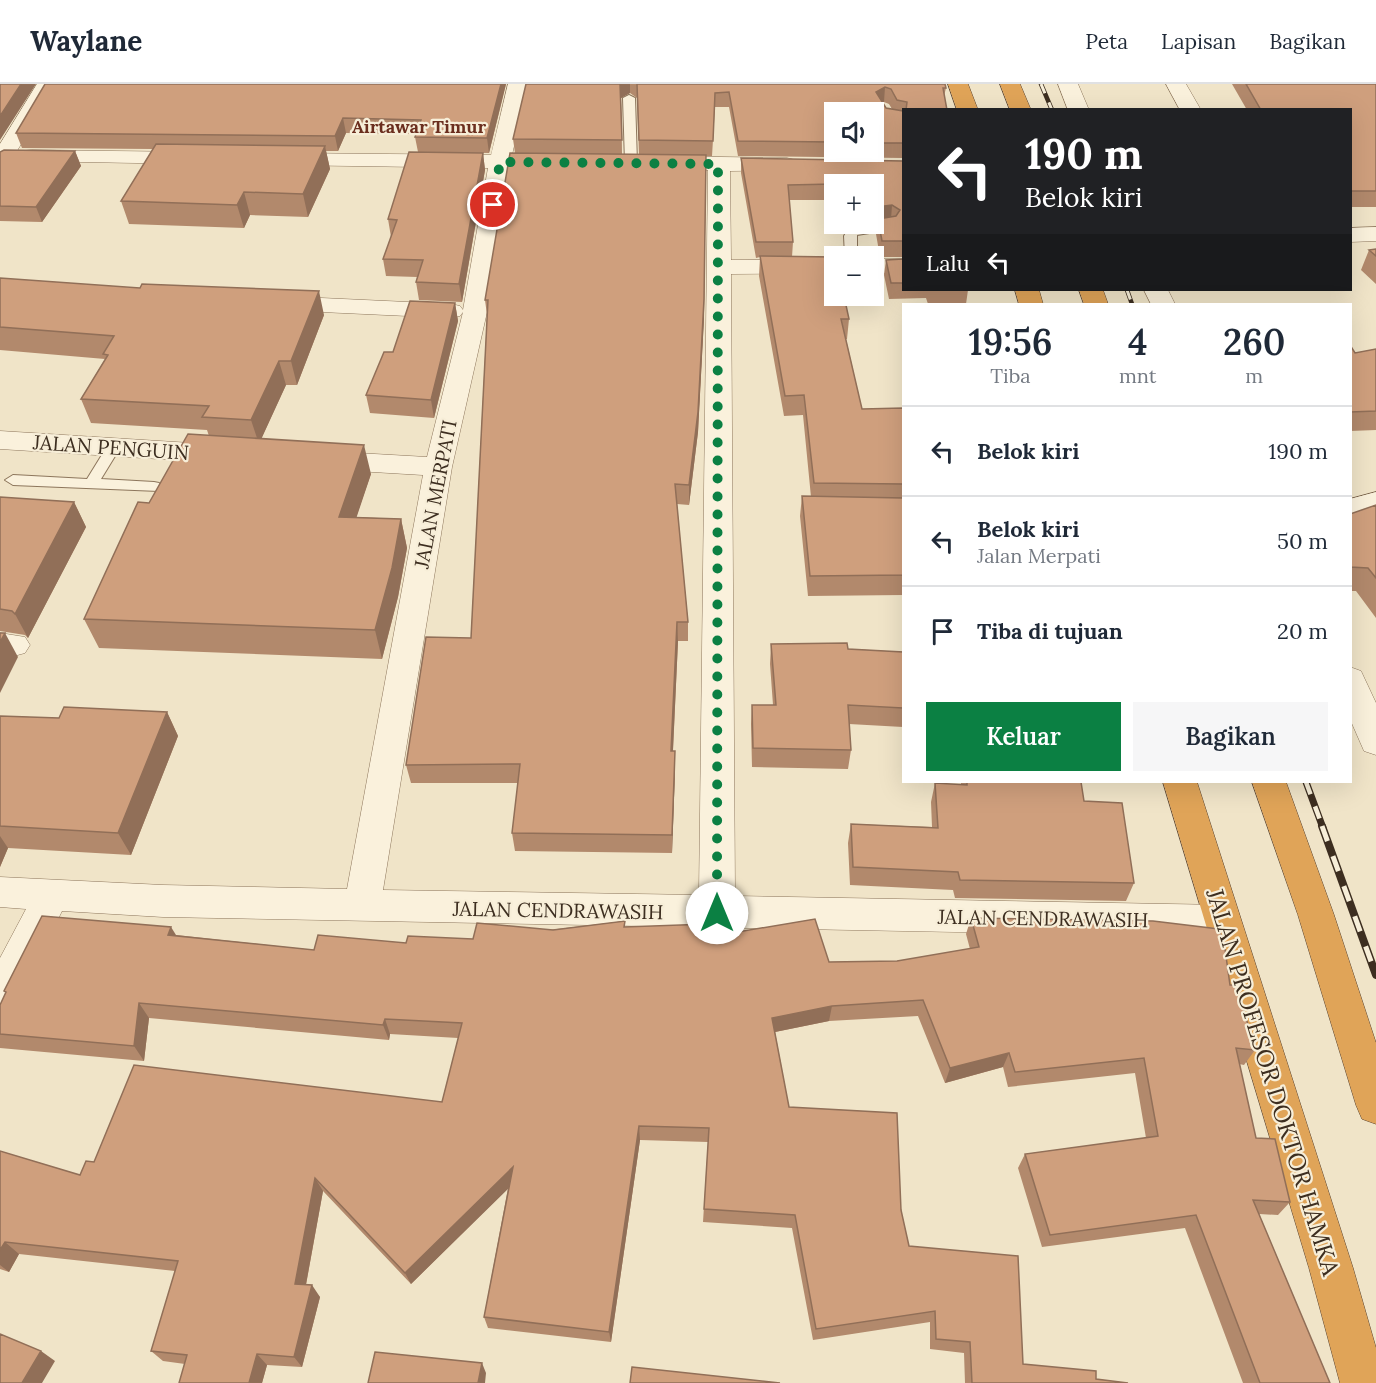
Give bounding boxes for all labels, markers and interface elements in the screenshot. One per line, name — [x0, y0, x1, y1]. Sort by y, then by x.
text: Waylane — [30, 23, 142, 59]
text: Peta — [1085, 28, 1128, 55]
text: Lapisan — [1161, 28, 1236, 55]
text: Bagikan — [1269, 28, 1346, 55]
map controls — [824, 102, 884, 306]
button: sound — [824, 102, 884, 162]
district label: Airtawar Timur — [352, 115, 486, 138]
text: 190 m — [1025, 127, 1143, 181]
icon: left — [926, 132, 1004, 210]
button: + — [824, 174, 884, 234]
pin — [467, 179, 518, 230]
text: Belok kiri — [1025, 180, 1143, 214]
icon: arrive — [476, 188, 509, 221]
button: − — [824, 246, 884, 306]
icon: left — [982, 246, 1015, 279]
text: Lalu — [926, 249, 970, 277]
text: 19:56 — [968, 319, 1053, 365]
text: 4 — [1128, 319, 1148, 365]
text: 260 — [1223, 319, 1286, 365]
text: Tiba — [990, 363, 1031, 388]
text: mnt — [1119, 363, 1157, 388]
text: m — [1245, 363, 1263, 388]
street label: JALAN MERPATI — [408, 418, 462, 571]
street label: JALAN PENGUIN — [31, 429, 190, 465]
icon: left — [926, 435, 959, 468]
text: Belok kiri — [977, 437, 1079, 465]
text: 190 m — [1268, 437, 1328, 465]
text: Belok kiri — [977, 515, 1079, 543]
icon: left — [926, 525, 959, 558]
text: 50 m — [1277, 527, 1328, 555]
text: Jalan Merpati — [977, 543, 1101, 568]
icon: arrive — [926, 615, 959, 648]
text: Tiba di tujuan — [977, 617, 1123, 645]
text: 20 m — [1277, 617, 1328, 645]
button: Keluar — [926, 702, 1121, 771]
button: Bagikan — [1133, 702, 1328, 771]
position arrow — [685, 881, 749, 945]
street label: JALAN PROFESOR DOKTOR HAMKA — [1199, 884, 1347, 1280]
street label: JALAN CENDRAWASIH — [451, 896, 664, 924]
street label: JALAN CENDRAWASIH — [936, 904, 1149, 932]

